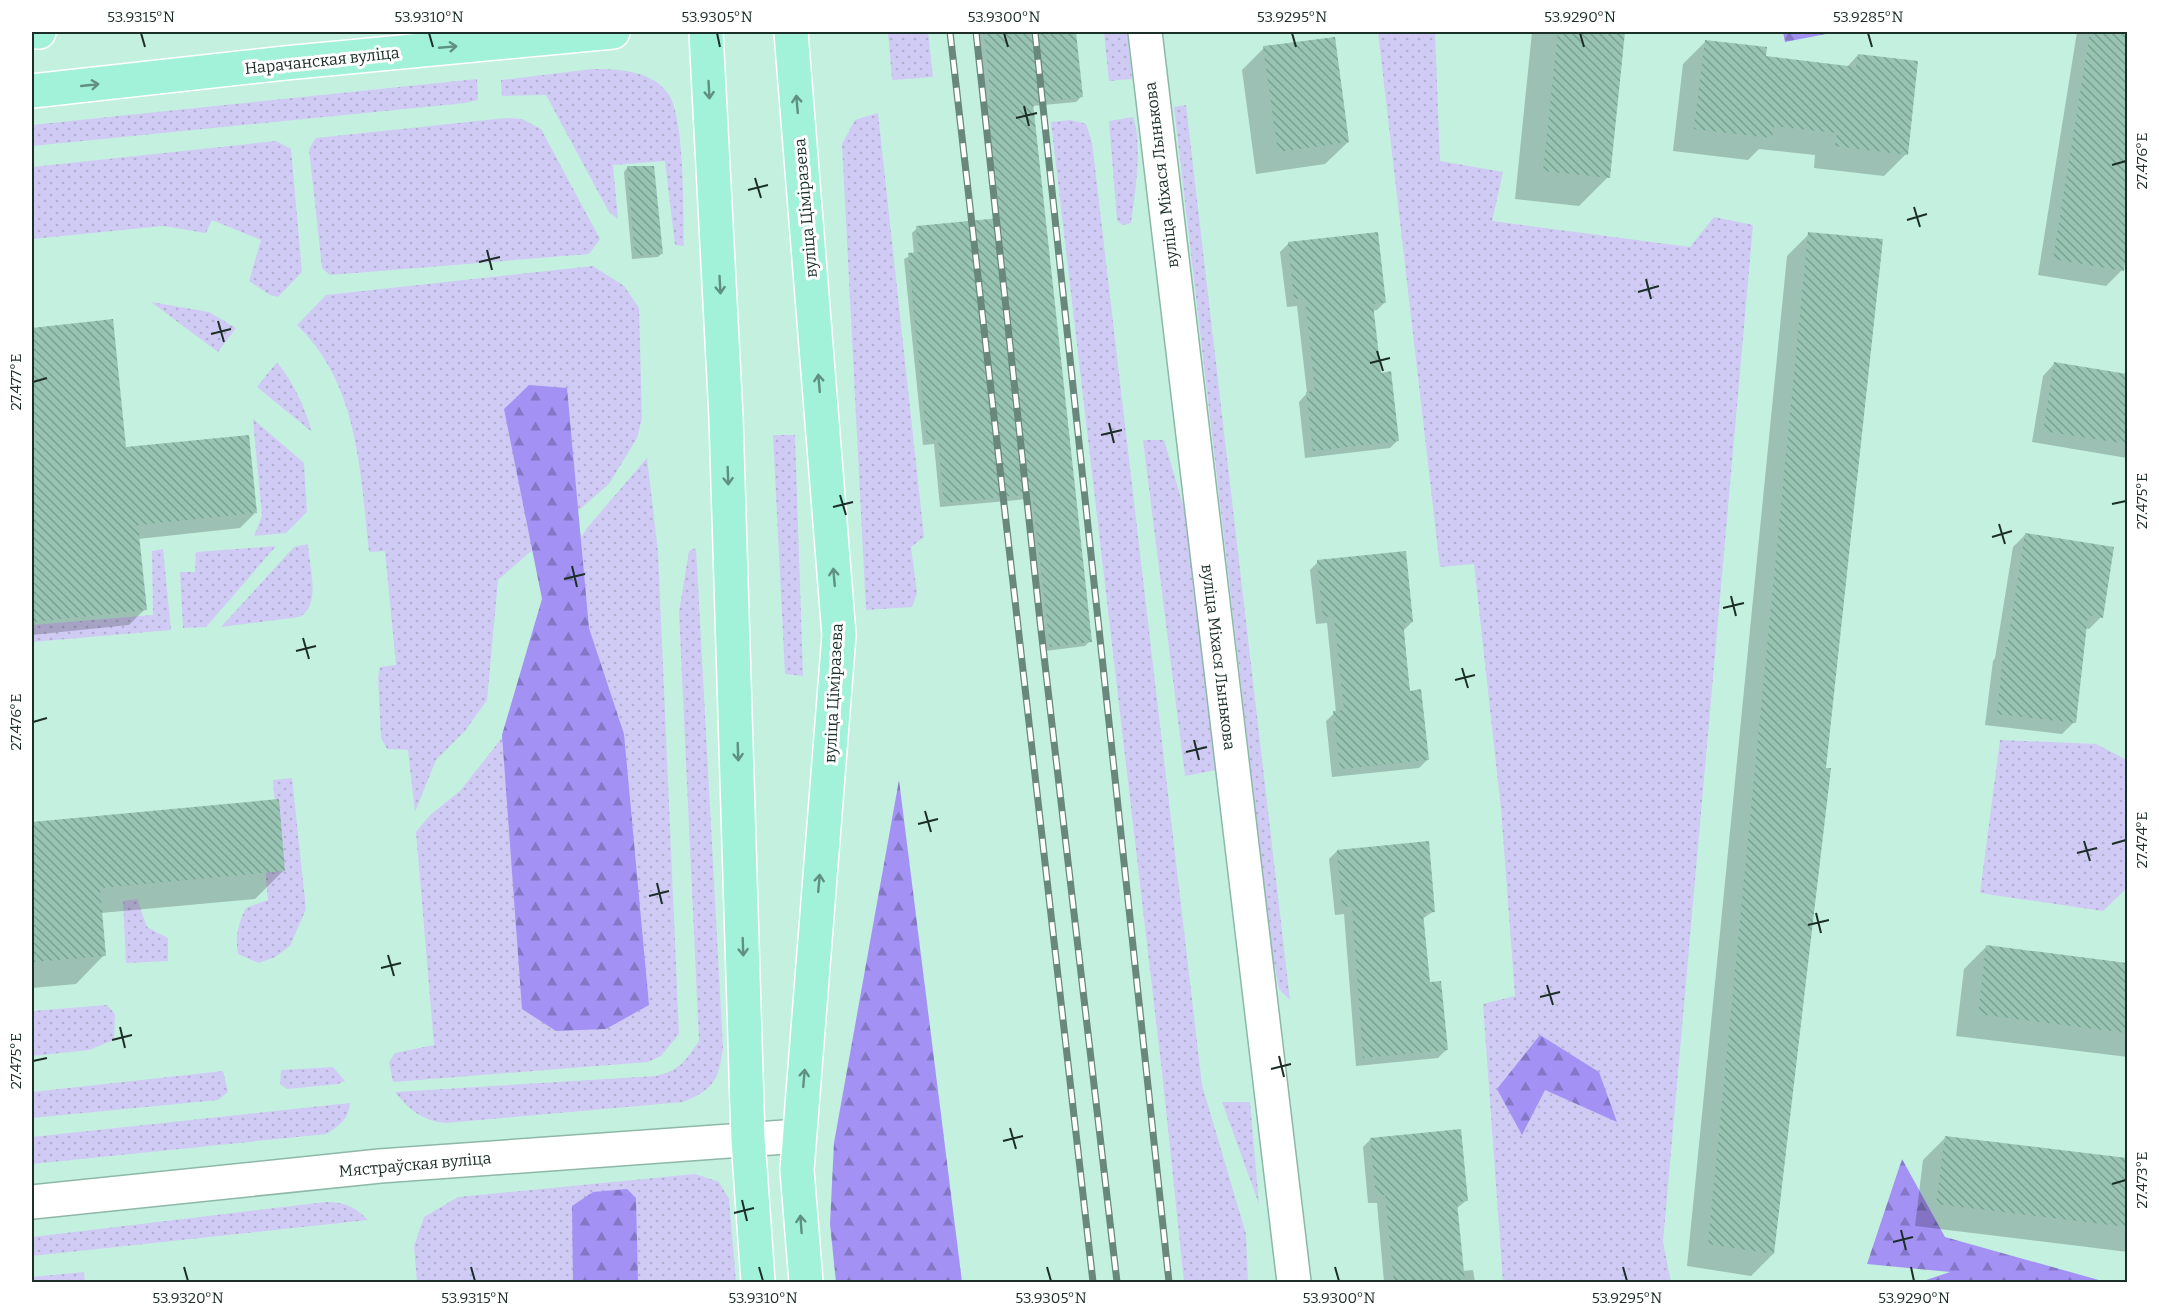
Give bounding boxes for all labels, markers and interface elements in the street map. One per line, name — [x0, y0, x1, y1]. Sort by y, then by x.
text: 53.9315°N — [107, 8, 175, 26]
text: 53.9310°N — [394, 8, 464, 26]
text: 53.9305°N — [681, 8, 753, 26]
text: 53.9300°N — [968, 8, 1041, 26]
text: 53.9295°N — [1257, 8, 1327, 26]
text: 53.9290°N — [1544, 8, 1616, 26]
text: 53.9285°N — [1833, 8, 1903, 26]
one-way arrow — [437, 41, 457, 52]
street label: Нарачанская вуліца — [244, 43, 401, 78]
one-way arrow — [79, 79, 99, 90]
one-way arrow — [704, 79, 715, 99]
street label: вуліца Міхася Лынькова — [1141, 80, 1182, 269]
one-way arrow — [791, 95, 802, 115]
text: 27.476°E — [2133, 132, 2151, 190]
street label: вуліца Ціміразева — [790, 137, 821, 279]
one-way arrow — [714, 274, 725, 294]
text: 27.477°E — [7, 353, 25, 411]
one-way arrow — [813, 373, 824, 393]
one-way arrow — [723, 465, 734, 485]
text: 27.475°E — [2133, 473, 2151, 529]
street label: вуліца Міхася Лынькова — [1198, 563, 1239, 752]
one-way arrow — [828, 567, 839, 587]
street label: вуліца Ціміразева — [820, 622, 847, 763]
text: 27.476°E — [7, 693, 25, 751]
one-way arrow — [732, 741, 744, 761]
text: 27.474°E — [2133, 812, 2151, 869]
one-way arrow — [814, 874, 825, 894]
one-way arrow — [737, 936, 749, 956]
text: 27.475°E — [7, 1033, 25, 1089]
one-way arrow — [799, 1068, 810, 1088]
street label: Мястраўская вуліца — [338, 1148, 492, 1181]
text: 27.473°E — [2133, 1151, 2151, 1209]
one-way arrow — [795, 1215, 806, 1235]
text: 53.9320°N — [152, 1289, 224, 1307]
text: 53.9315°N — [441, 1289, 509, 1307]
text: 53.9310°N — [728, 1289, 798, 1307]
text: 53.9305°N — [1015, 1289, 1087, 1307]
text: 53.9300°N — [1303, 1289, 1376, 1307]
text: 53.9295°N — [1592, 1289, 1662, 1307]
text: 53.9290°N — [1878, 1289, 1950, 1307]

